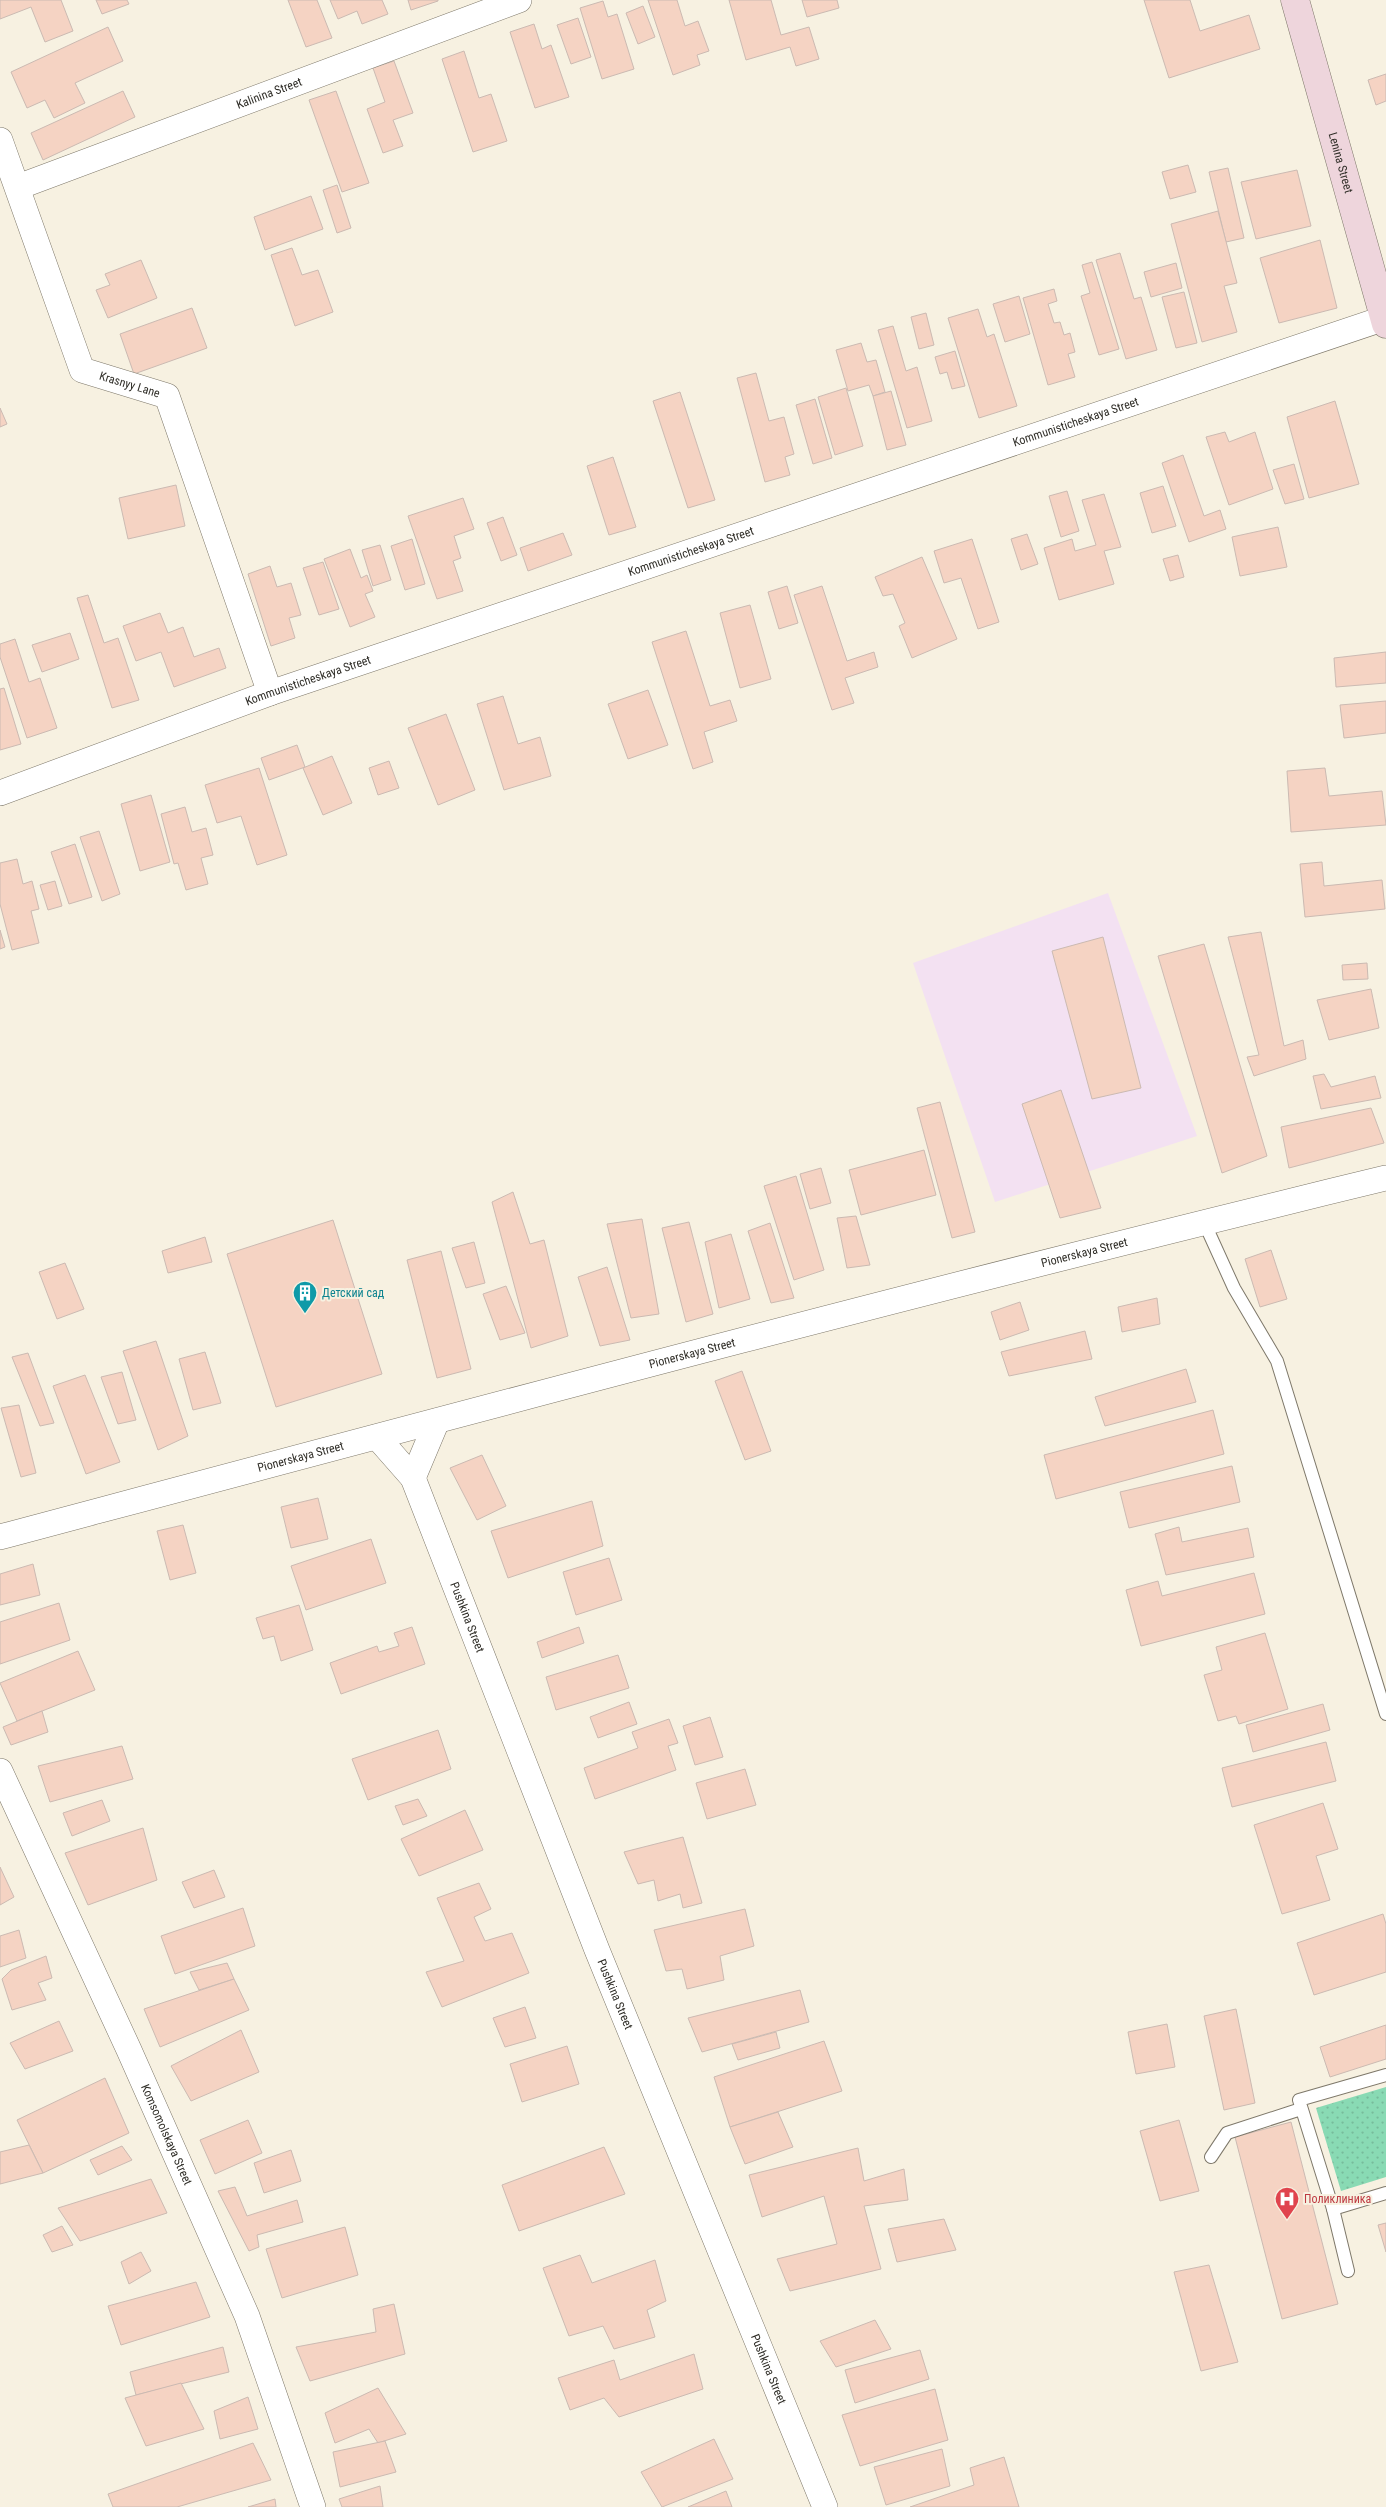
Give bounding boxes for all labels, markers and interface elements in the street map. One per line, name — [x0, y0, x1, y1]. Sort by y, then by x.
street label: Kalinina Street — [234, 75, 304, 112]
street label: Lenina Street — [1326, 131, 1356, 195]
street label: Krasnyy Lane — [98, 369, 162, 401]
street label: Kommunisticheskaya Street — [1011, 394, 1141, 450]
street label: Kommunisticheskaya Street — [626, 524, 756, 579]
street label: Kommunisticheskaya Street — [243, 652, 373, 709]
street label: Pionerskaya Street — [1040, 1235, 1129, 1270]
building icon: Детский сад — [292, 1280, 318, 1314]
place label: Детский сад — [322, 1286, 385, 1300]
street label: Pionerskaya Street — [647, 1335, 737, 1371]
street label: Pionerskaya Street — [256, 1439, 346, 1475]
street label: Pushkina Street — [447, 1580, 487, 1655]
street label: Pushkina Street — [595, 1957, 636, 2032]
street label: Komsomolskaya Street — [138, 2082, 195, 2188]
hospital icon: Поликлиника — [1274, 2186, 1300, 2220]
place label: Поликлиника — [1304, 2192, 1372, 2206]
street label: Pushkina Street — [748, 2332, 789, 2407]

